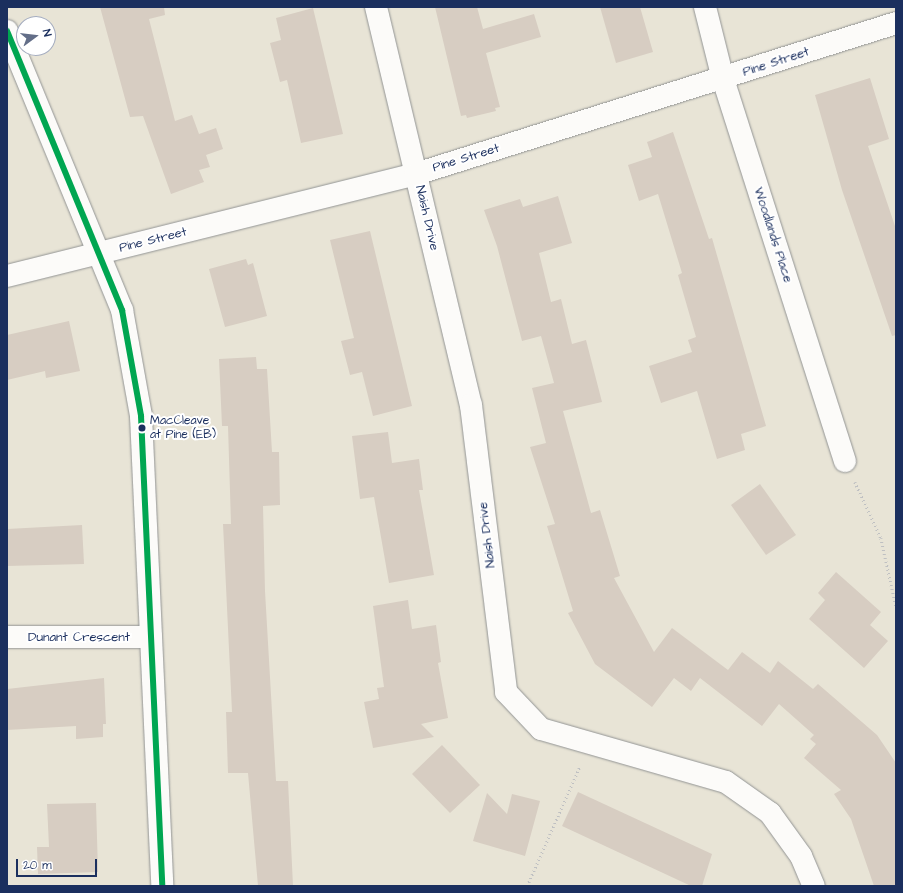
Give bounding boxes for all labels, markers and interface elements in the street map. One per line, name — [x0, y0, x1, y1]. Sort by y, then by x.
north arrow — [16, 16, 56, 56]
text: N — [39, 28, 55, 38]
street label: Pine Street — [741, 44, 811, 80]
street label: Pine Street — [431, 140, 501, 176]
street label: Naish Drive — [412, 184, 442, 252]
street label: Woodlands Place — [750, 185, 796, 285]
street label: Pine Street — [118, 224, 188, 256]
place label: MacCleave at Pine (EB) — [150, 414, 216, 442]
marker: MacCleave at Pine (EB) — [137, 423, 147, 433]
street label: Naish Drive — [475, 501, 499, 569]
street label: Dunant Crescent — [28, 629, 130, 645]
scale bar — [18, 851, 99, 877]
text: 20 m — [23, 857, 52, 874]

